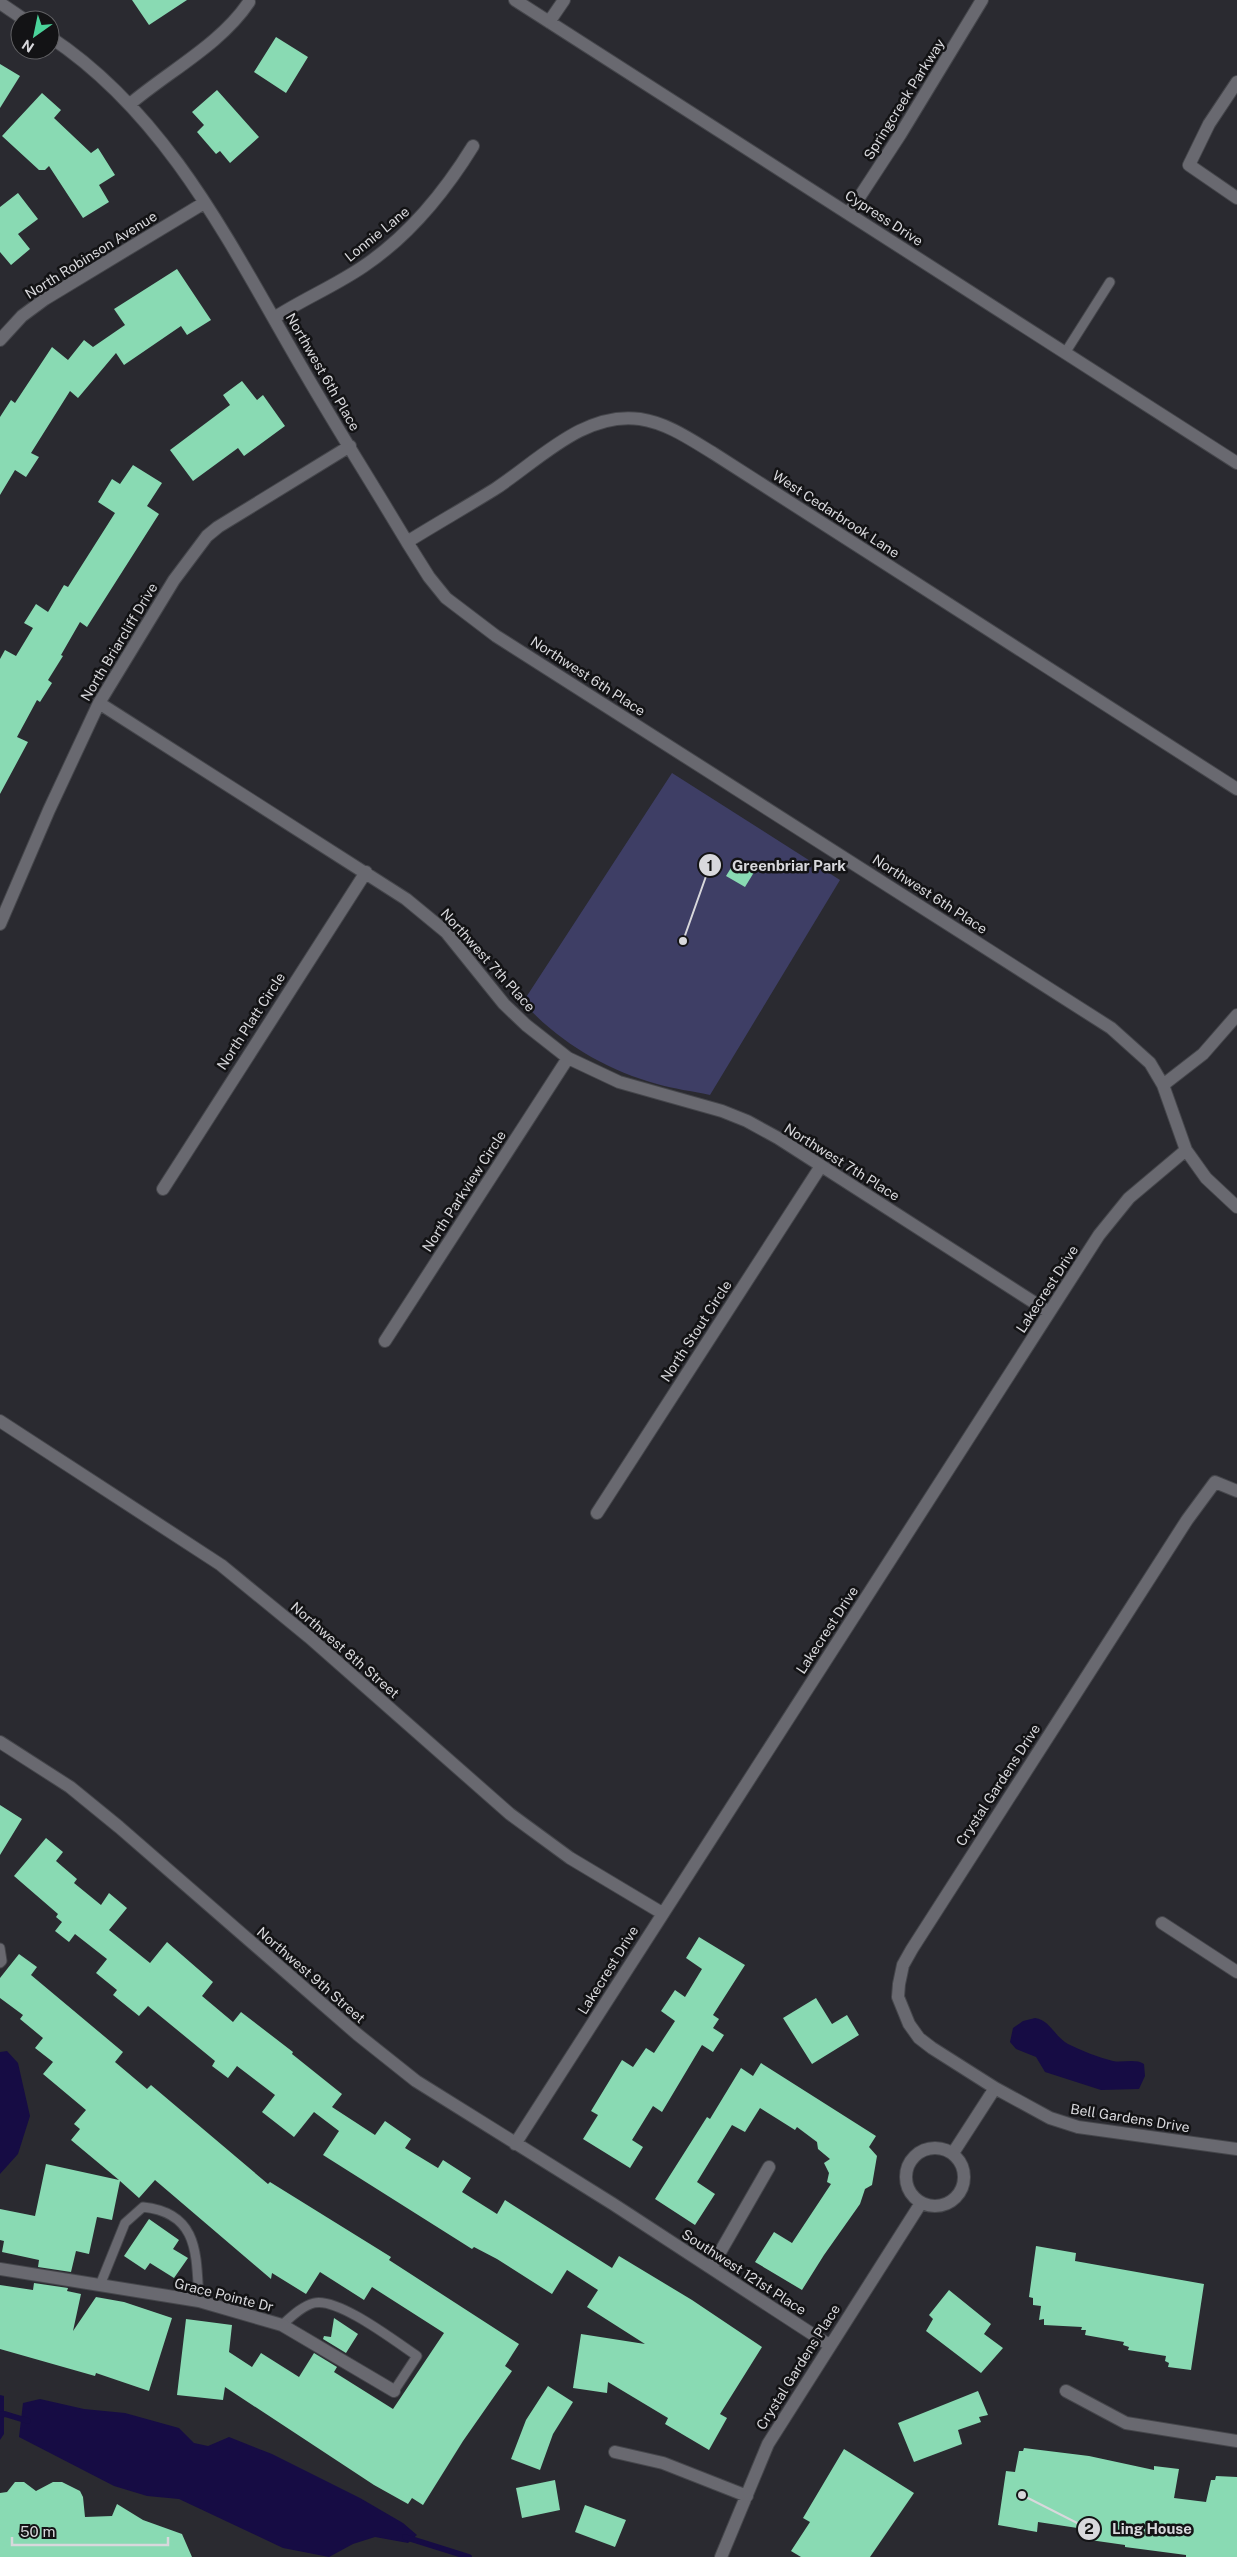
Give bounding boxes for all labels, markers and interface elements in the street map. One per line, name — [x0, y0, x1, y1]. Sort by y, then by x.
north arrow — [10, 10, 60, 60]
street label: Springcreek Parkway — [860, 35, 948, 162]
text: N — [19, 36, 37, 56]
street label: Cypress Drive — [842, 187, 926, 249]
street label: Lonnie Lane — [342, 203, 412, 265]
street label: North Robinson Avenue — [22, 208, 160, 302]
street label: Northwest 6th Place — [283, 310, 363, 434]
street label: West Cedarbrook Lane — [770, 467, 902, 561]
street label: North Briarcliff Drive — [77, 580, 161, 704]
street label: Northwest 6th Place — [528, 633, 648, 719]
callout: Greenbriar Park — [697, 850, 856, 880]
street label: Northwest 6th Place — [870, 851, 990, 937]
text: 1 — [707, 857, 713, 874]
text: Greenbriar Park — [732, 857, 846, 874]
street label: Northwest 7th Place — [438, 905, 538, 1015]
street label: North Platt Circle — [214, 969, 288, 1073]
street label: Northwest 7th Place — [781, 1120, 903, 1204]
street label: North Parkview Circle — [419, 1127, 509, 1255]
street label: Lakecrest Drive — [1013, 1242, 1081, 1336]
street label: North Stout Circle — [657, 1277, 735, 1385]
street label: Lakecrest Drive — [793, 1583, 861, 1677]
street label: Northwest 8th Street — [288, 1599, 402, 1701]
street label: Crystal Gardens Drive — [953, 1721, 1043, 1849]
street label: Lakecrest Drive — [574, 1923, 642, 2017]
street label: Northwest 9th Street — [254, 1924, 368, 2026]
street label: Bell Gardens Drive — [1069, 2101, 1191, 2135]
street label: Southwest 121st Place — [679, 2226, 809, 2318]
street label: Grace Pointe Dr — [173, 2275, 275, 2315]
street label: Crystal Gardens Place — [753, 2301, 843, 2433]
scale bar — [12, 2514, 169, 2546]
callout: Ling House — [1077, 2514, 1202, 2544]
text: 2 — [1084, 2520, 1094, 2537]
text: Ling House — [1112, 2520, 1192, 2537]
text: 50 m — [20, 2523, 55, 2540]

